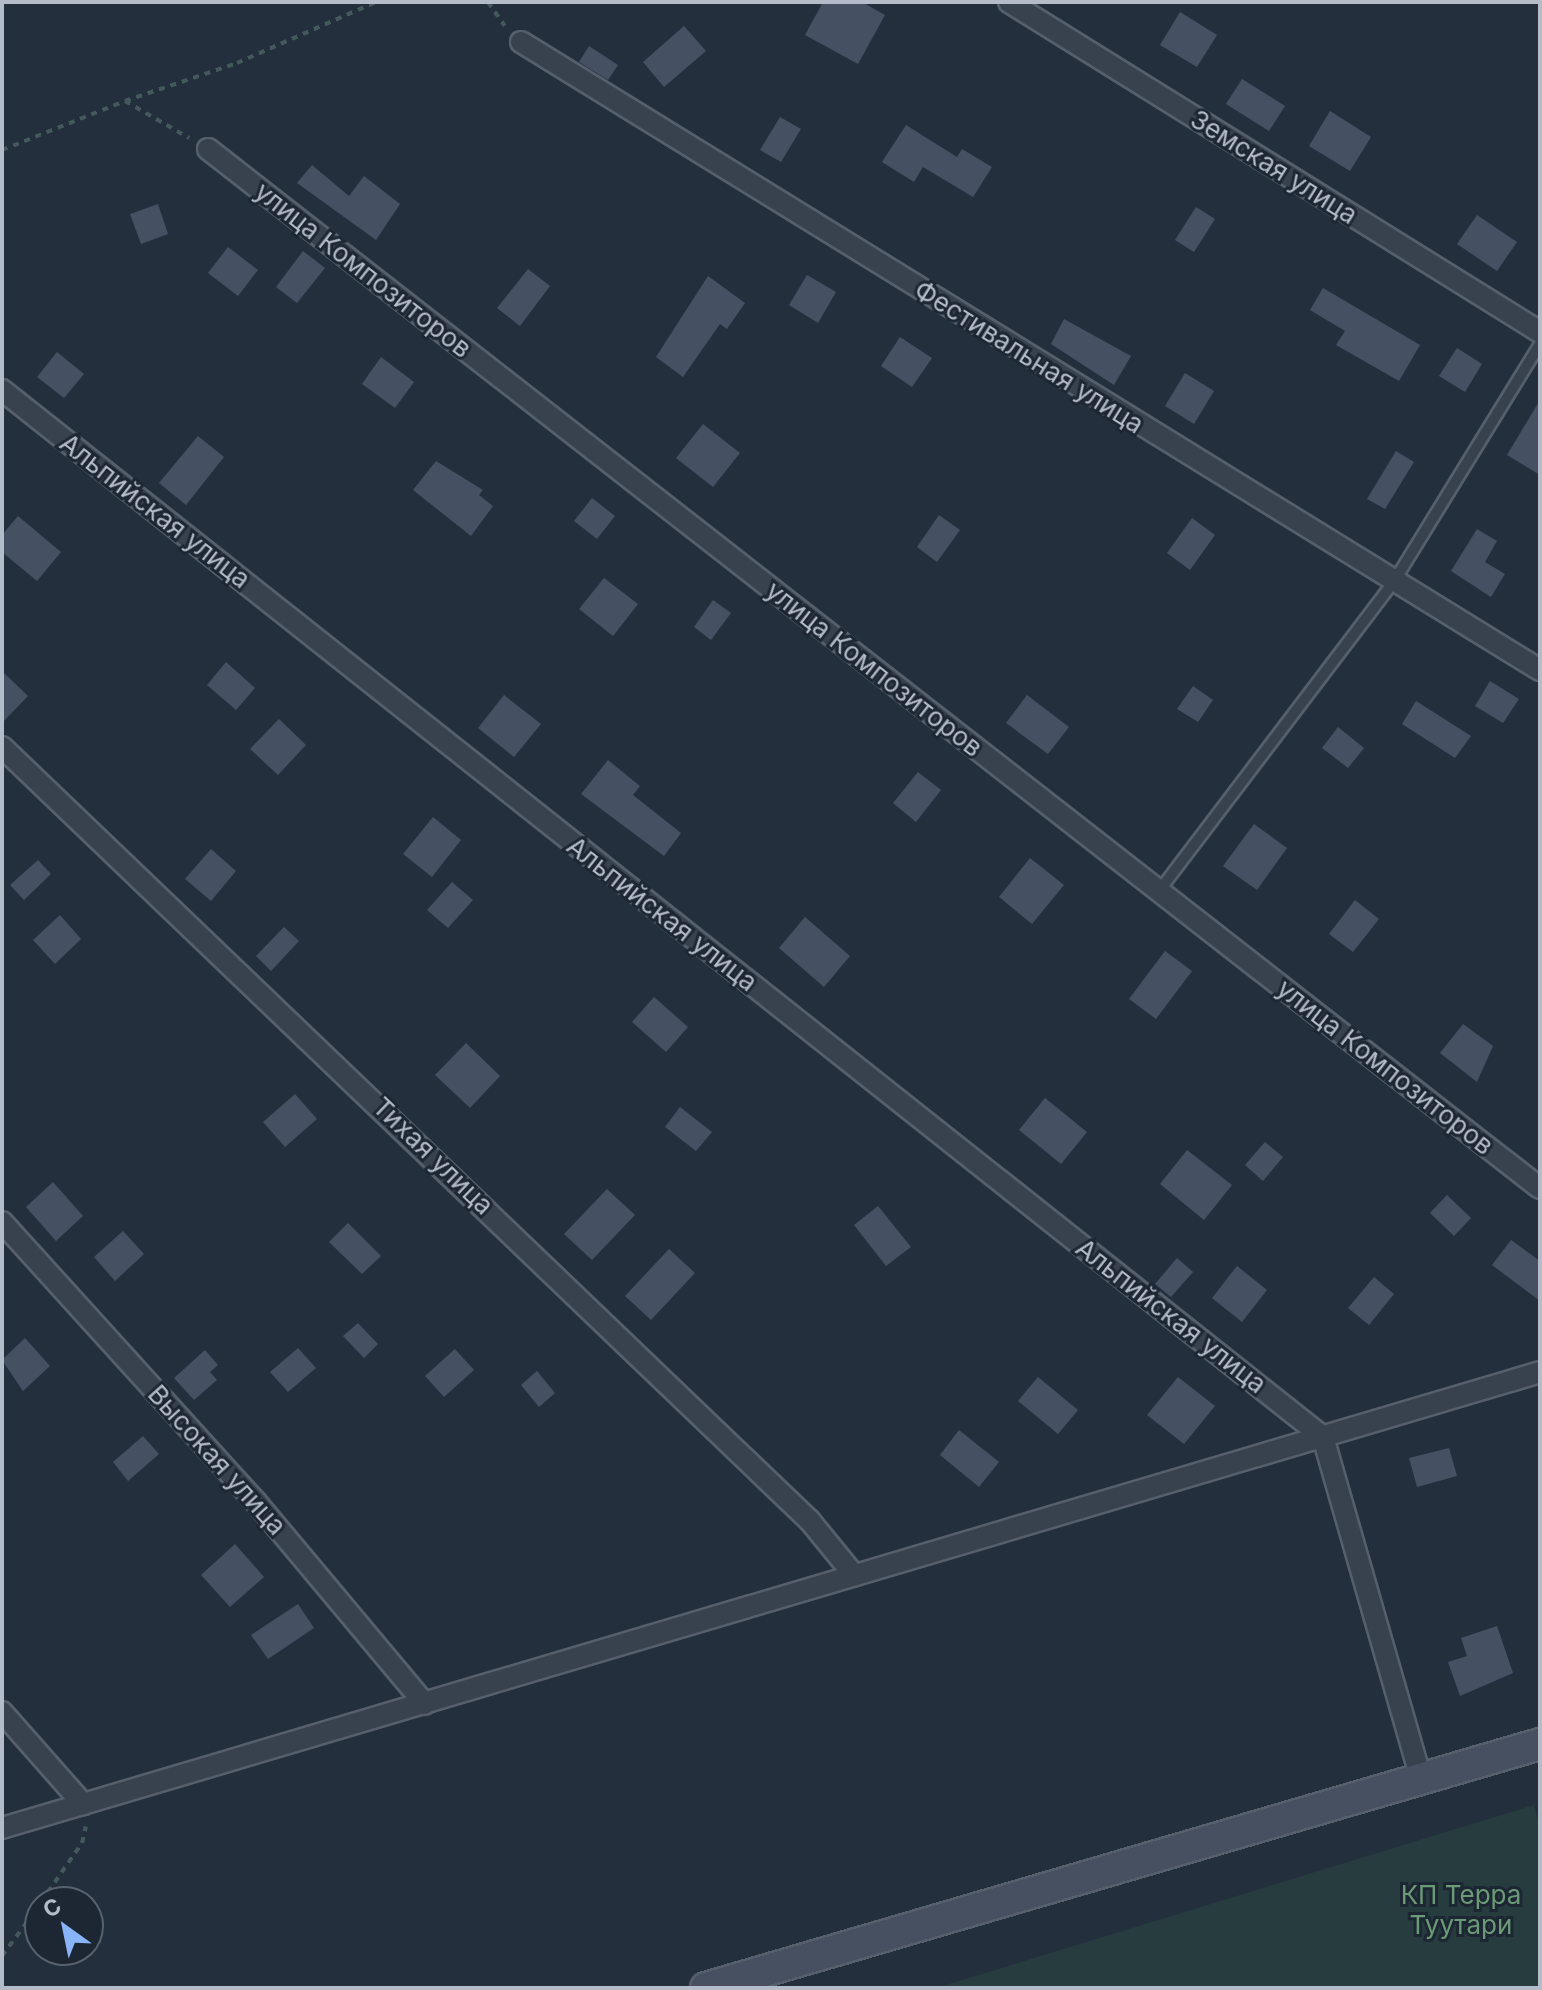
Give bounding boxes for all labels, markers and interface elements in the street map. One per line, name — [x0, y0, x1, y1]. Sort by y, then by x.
street label: Земская улица — [1185, 103, 1363, 231]
street label: улица Композиторов — [249, 176, 477, 364]
street label: Фестивальная улица — [909, 274, 1149, 440]
street label: Альпийская улица — [54, 427, 256, 595]
street label: улица Композиторов — [760, 575, 988, 763]
street label: Альпийская улица — [561, 830, 763, 998]
street label: улица Композиторов — [1271, 973, 1499, 1161]
street label: Тихая улица — [366, 1091, 500, 1221]
street label: Альпийская улица — [1070, 1232, 1272, 1400]
street label: Высокая улица — [142, 1379, 292, 1541]
park label: КП Терра Туутари — [1401, 1879, 1521, 1940]
north arrow — [24, 1886, 104, 1966]
text: С — [38, 1892, 66, 1923]

